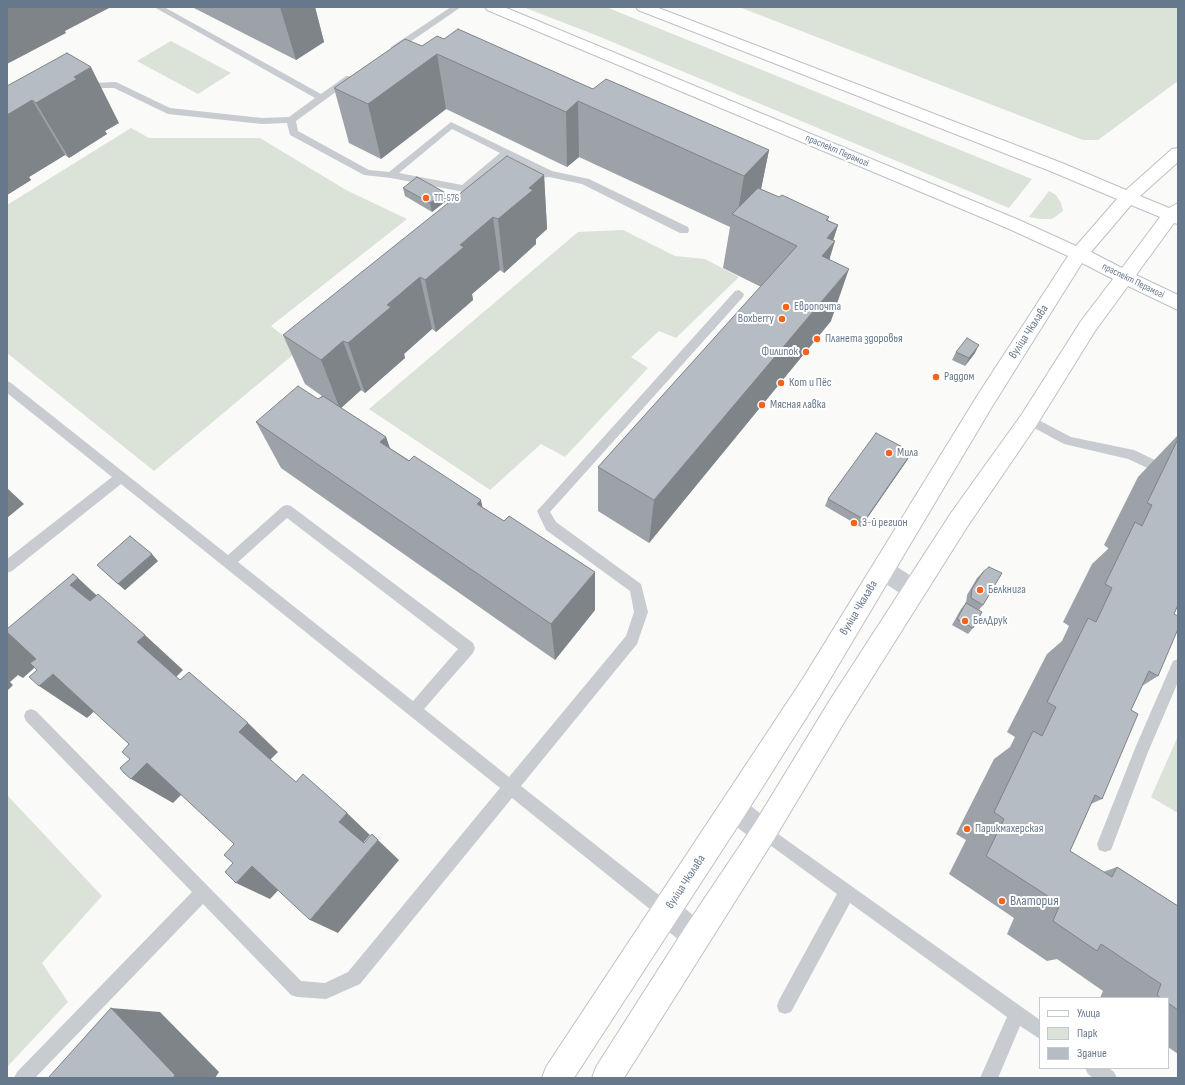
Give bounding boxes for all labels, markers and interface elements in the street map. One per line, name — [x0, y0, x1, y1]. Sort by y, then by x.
street label: праспект Перамогі — [803, 132, 871, 170]
place label: ТП-576 — [434, 192, 459, 204]
marker: ТП-576 — [421, 193, 431, 203]
street label: праспект Перамогі — [1100, 261, 1166, 301]
place label: Европочта — [794, 300, 841, 314]
marker: Европочта — [781, 302, 791, 312]
street label: вуліца Чкалава — [1006, 302, 1052, 362]
place label: Boxberry — [738, 312, 774, 326]
marker: Boxberry — [777, 314, 787, 324]
place label: Планета здоровья — [825, 332, 903, 346]
marker: Планета здоровья — [812, 334, 822, 344]
place label: Филипок — [762, 345, 798, 359]
marker: Филипок — [801, 347, 811, 357]
place label: Раддом — [944, 370, 974, 384]
marker: Раддом — [931, 372, 941, 382]
place label: Кот и Пёс — [789, 376, 832, 390]
marker: Кот и Пёс — [776, 378, 786, 388]
place label: Мясная лавка — [770, 398, 826, 412]
marker: Мясная лавка — [757, 400, 767, 410]
place label: Мила — [897, 446, 918, 460]
marker: Мила — [884, 448, 894, 458]
place label: 3-й регион — [862, 516, 908, 530]
marker: 3-й регион — [849, 518, 859, 528]
street label: вуліца Чкалава — [837, 578, 881, 638]
place label: Белкнига — [988, 583, 1026, 597]
marker: Белкнига — [975, 585, 985, 595]
place label: БелДрук — [973, 614, 1007, 628]
marker: БелДрук — [960, 616, 970, 626]
place label: Парикмахерская — [975, 822, 1043, 836]
marker: Парикмахерская — [962, 824, 972, 834]
street label: вуліца Чкалава — [663, 852, 709, 912]
place label: Влатория — [1010, 893, 1059, 909]
marker: Влатория — [997, 896, 1007, 906]
legend — [1039, 997, 1169, 1069]
text: Улица — [1077, 1006, 1100, 1021]
text: Парк — [1077, 1026, 1097, 1041]
text: Здание — [1077, 1046, 1107, 1061]

